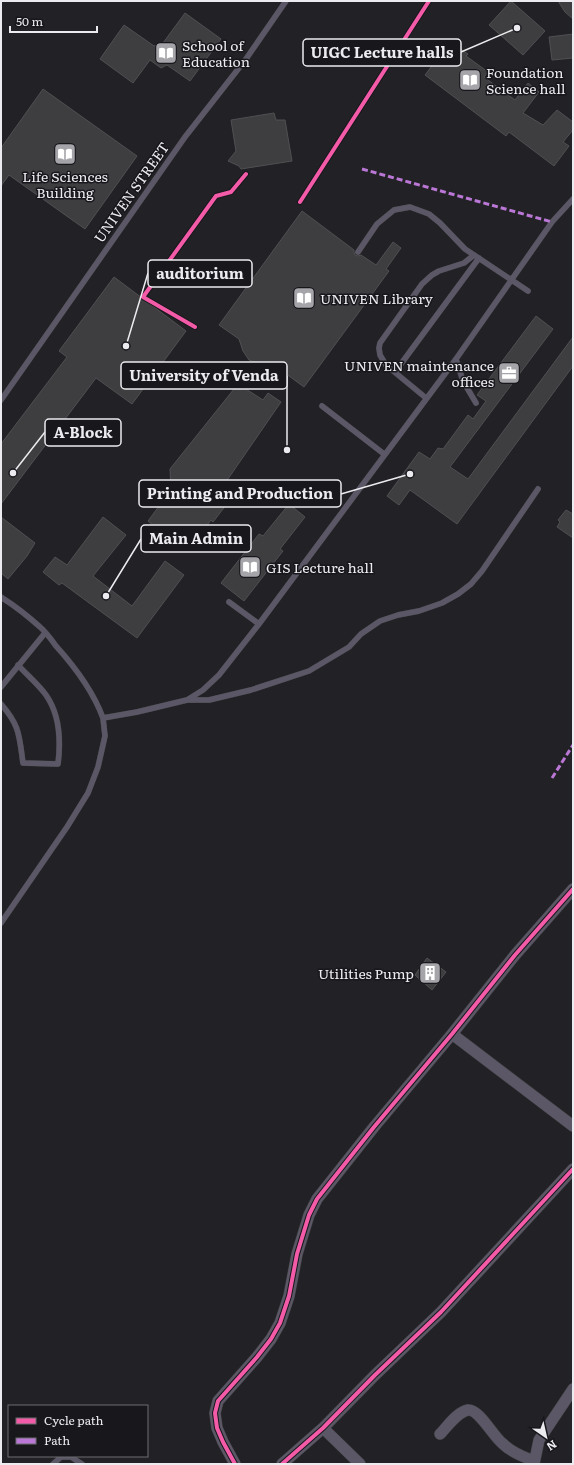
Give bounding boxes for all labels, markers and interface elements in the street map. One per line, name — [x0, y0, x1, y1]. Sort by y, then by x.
scale bar — [10, 8, 97, 34]
text: 50 m — [16, 12, 43, 30]
place label: School of Education — [182, 35, 250, 71]
callout: UIGC Lecture halls — [303, 39, 461, 66]
library icon: School of Education — [153, 40, 179, 66]
text: UIGC Lecture halls — [311, 40, 454, 63]
place label: Foundation Science hall — [486, 62, 566, 98]
library icon: Foundation Science hall — [457, 67, 483, 93]
street label: UNIVEN STREET — [89, 138, 173, 246]
library icon: Life Sciences Building — [52, 141, 78, 167]
place label: Life Sciences Building — [22, 166, 108, 202]
callout: auditorium — [148, 260, 252, 287]
text: auditorium — [156, 261, 244, 284]
library icon: UNIVEN Library — [291, 285, 317, 311]
place label: UNIVEN Library — [320, 288, 434, 308]
place label: UNIVEN maintenance offices — [344, 355, 494, 391]
office icon: UNIVEN maintenance offices — [496, 360, 522, 386]
callout: University of Venda — [121, 362, 287, 389]
text: University of Venda — [129, 363, 279, 386]
callout: A-Block — [45, 419, 121, 446]
text: A-Block — [53, 420, 114, 443]
callout: Printing and Production — [139, 480, 341, 507]
text: Printing and Production — [147, 481, 334, 504]
callout: Main Admin — [141, 525, 251, 552]
text: Main Admin — [149, 526, 244, 549]
library icon: GIS Lecture hall — [237, 554, 263, 580]
place label: GIS Lecture hall — [266, 557, 374, 577]
building icon: Utilities Pump — [417, 960, 443, 986]
place label: Utilities Pump — [318, 963, 414, 983]
legend — [8, 1405, 148, 1457]
text: Cycle path — [44, 1411, 104, 1429]
north arrow — [526, 1417, 566, 1457]
text: Path — [44, 1431, 70, 1449]
text: N — [544, 1437, 560, 1455]

